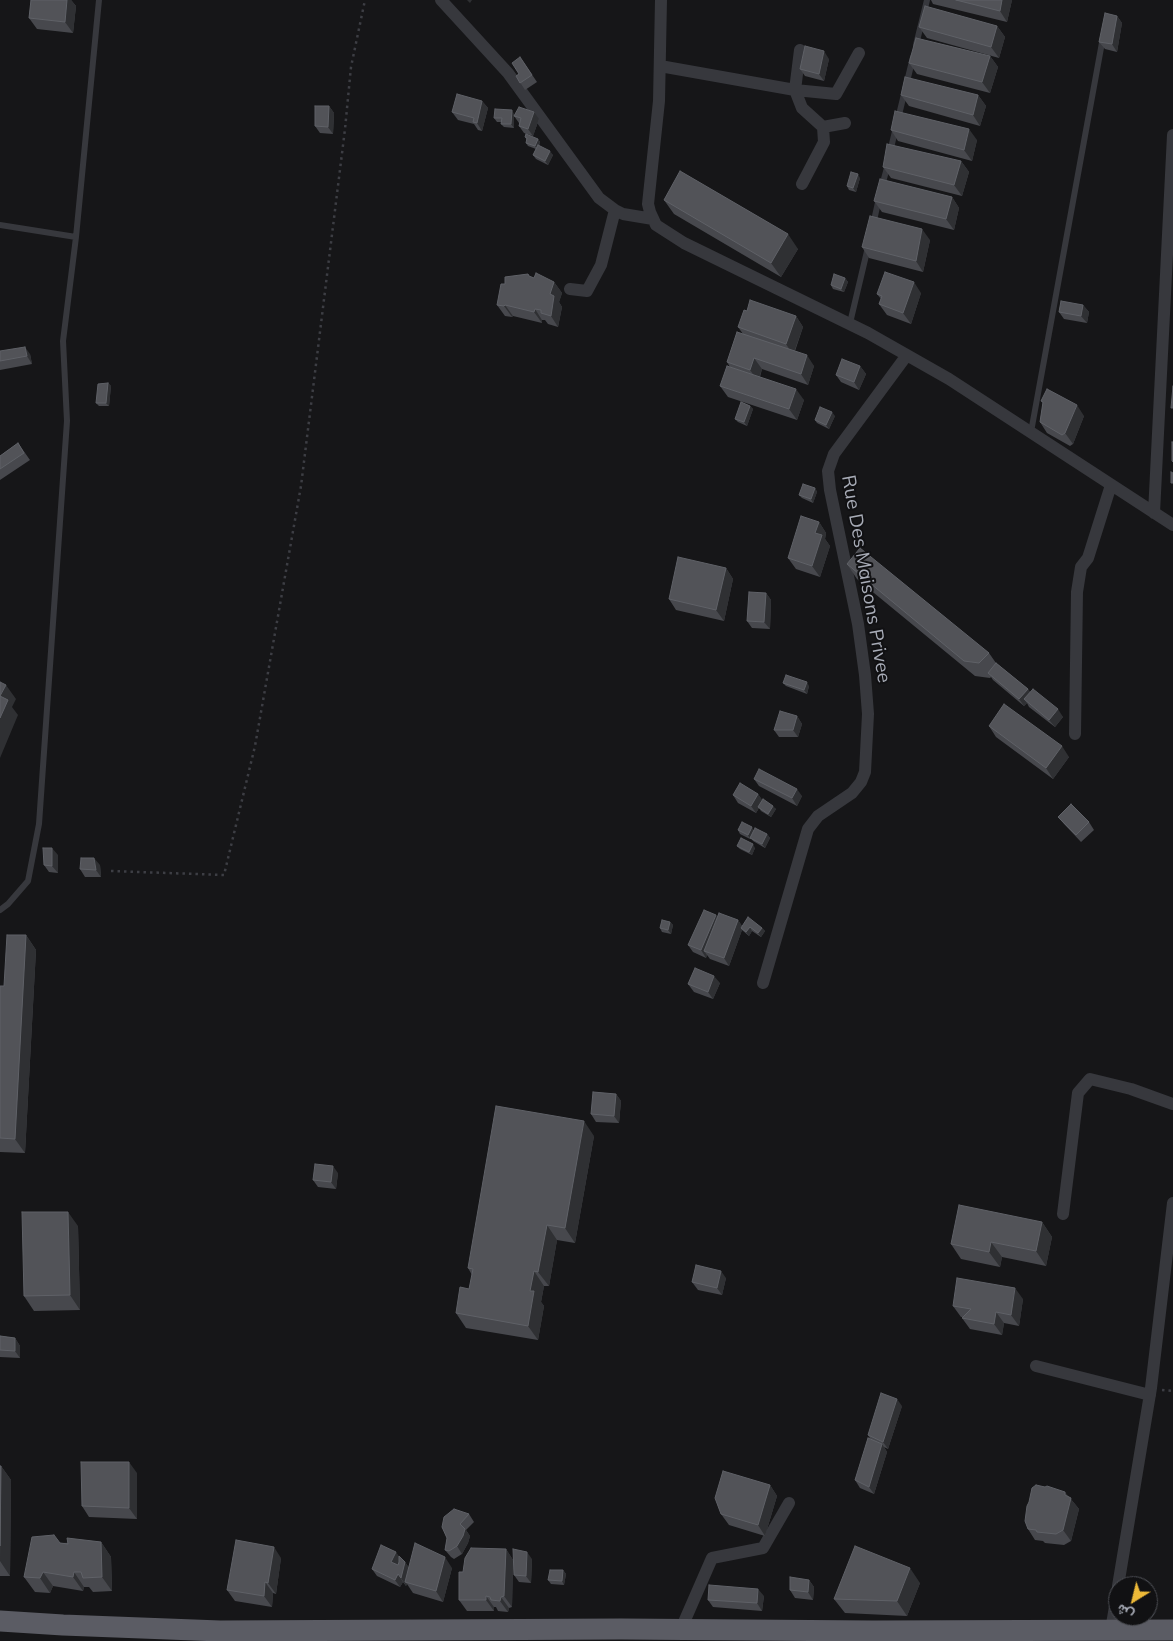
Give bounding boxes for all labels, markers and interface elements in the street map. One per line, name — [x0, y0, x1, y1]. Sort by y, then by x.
street label: Rue Des Maisons Privee — [836, 473, 896, 685]
north arrow — [1108, 1576, 1158, 1626]
text: ش — [1113, 1600, 1137, 1625]

